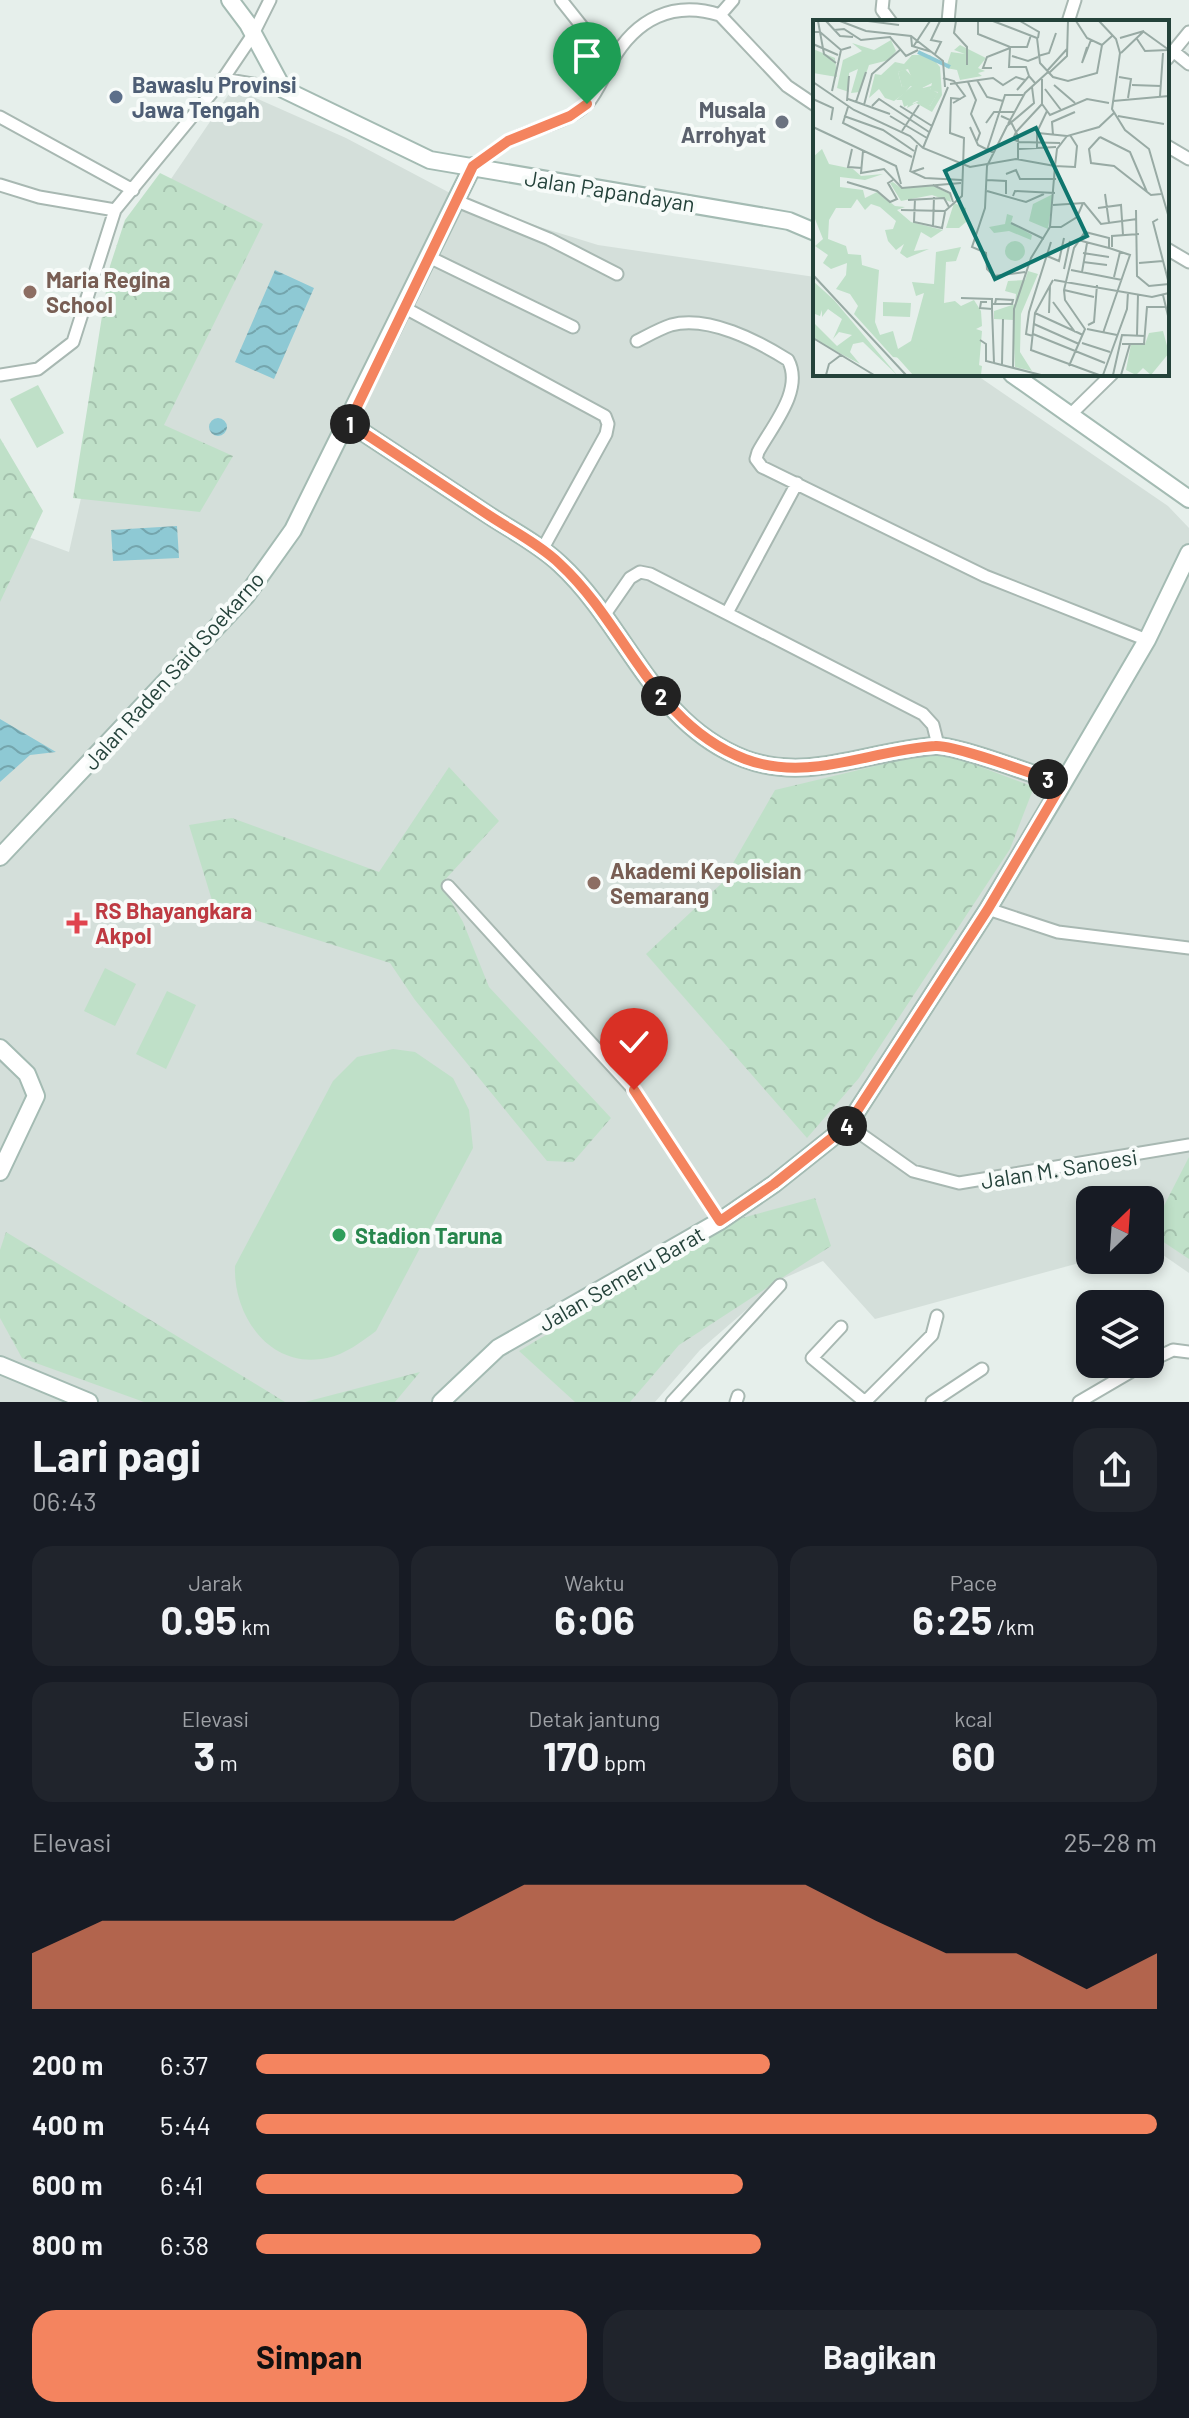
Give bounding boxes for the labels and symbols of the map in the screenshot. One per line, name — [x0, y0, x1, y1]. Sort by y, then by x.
inset map — [813, 20, 1169, 376]
pin — [553, 22, 621, 104]
place label: Bawaslu Provinsi Jawa Tengah — [132, 71, 297, 122]
marker: Bawaslu Provinsi Jawa Tengah — [107, 88, 125, 106]
place label: Musala Arrohyat — [681, 96, 766, 147]
marker: Musala Arrohyat — [773, 113, 791, 131]
street label: Jalan Papandayan — [523, 164, 697, 216]
place label: Maria Regina School — [46, 266, 170, 317]
marker: Maria Regina School — [21, 283, 39, 301]
pin: 1 — [330, 404, 370, 444]
street label: Jalan Raden Said Soekarno — [77, 566, 269, 774]
pin: 2 — [641, 676, 681, 716]
pin: 3 — [1028, 759, 1068, 799]
place label: Akademi Kepolisian Semarang — [610, 857, 801, 908]
marker: Akademi Kepolisian Semarang — [585, 874, 603, 892]
place label: RS Bhayangkara Akpol — [95, 897, 252, 948]
marker: RS Bhayangkara Akpol — [66, 912, 88, 934]
pin — [600, 1008, 668, 1090]
pin: 4 — [827, 1106, 867, 1146]
street label: Jalan M. Sanoesi — [979, 1143, 1139, 1193]
north arrow — [1076, 1186, 1164, 1274]
street label: Jalan Semeru Barat — [533, 1220, 709, 1336]
place label: Stadion Taruna — [355, 1222, 503, 1248]
marker: Stadion Taruna — [330, 1226, 348, 1244]

